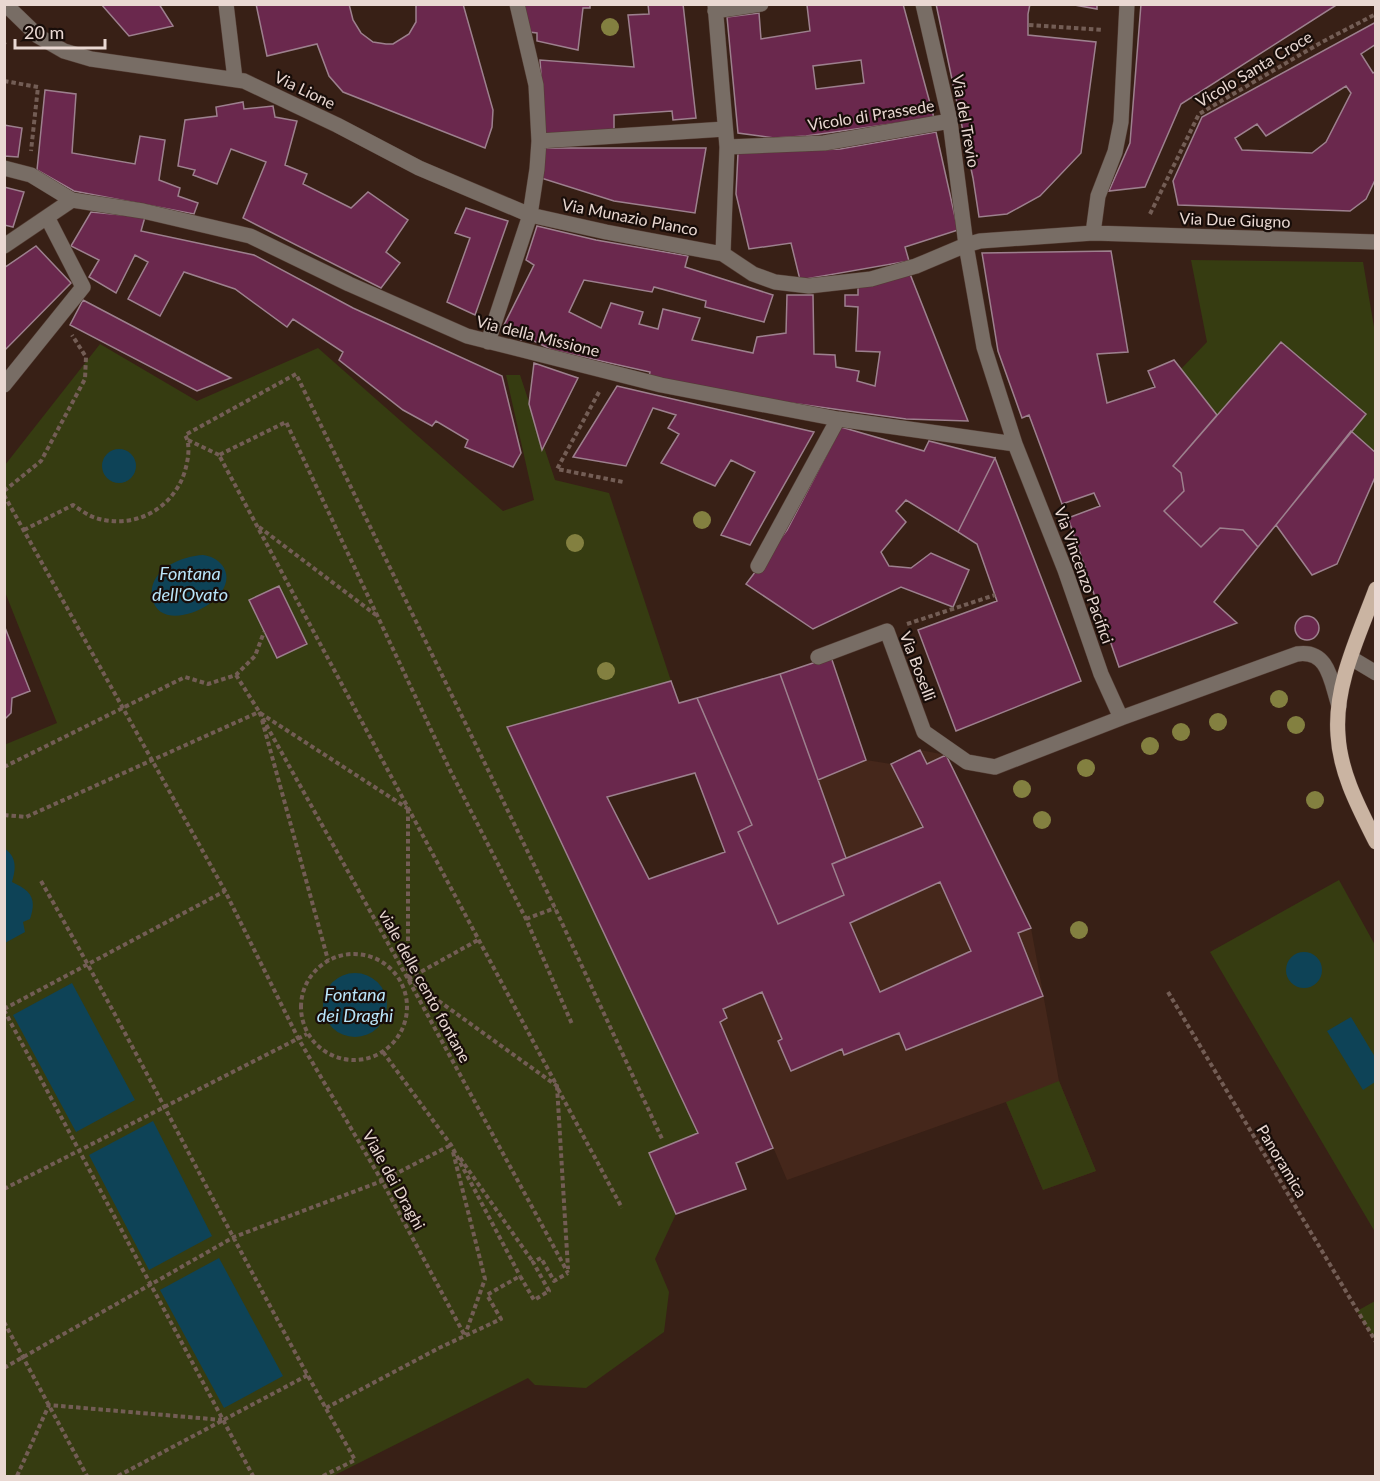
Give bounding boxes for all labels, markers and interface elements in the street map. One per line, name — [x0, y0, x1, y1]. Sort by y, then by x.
scale bar — [15, 12, 105, 50]
text: 20 m — [24, 21, 64, 43]
street label: Vicolo Santa Croce — [1192, 26, 1315, 111]
street label: Via Lione — [272, 67, 339, 112]
street label: Via del Trevio — [949, 73, 984, 169]
street label: Vicolo di Prassede — [806, 95, 936, 134]
street label: Via Munazio Planco — [560, 194, 700, 239]
street label: Via Due Giugno — [1179, 208, 1291, 231]
street label: Via della Missione — [474, 311, 602, 360]
street label: Via Vincenzo Pacifici — [1051, 504, 1118, 646]
water label: Fontana dell'Ovato — [152, 562, 228, 605]
street label: Via Boselli — [897, 628, 940, 703]
street label: viale delle cento fontane — [375, 906, 475, 1065]
water label: Fontana dei Draghi — [317, 983, 393, 1026]
street label: Panoramica — [1253, 1121, 1312, 1201]
street label: Viale dei Draghi — [359, 1127, 430, 1233]

